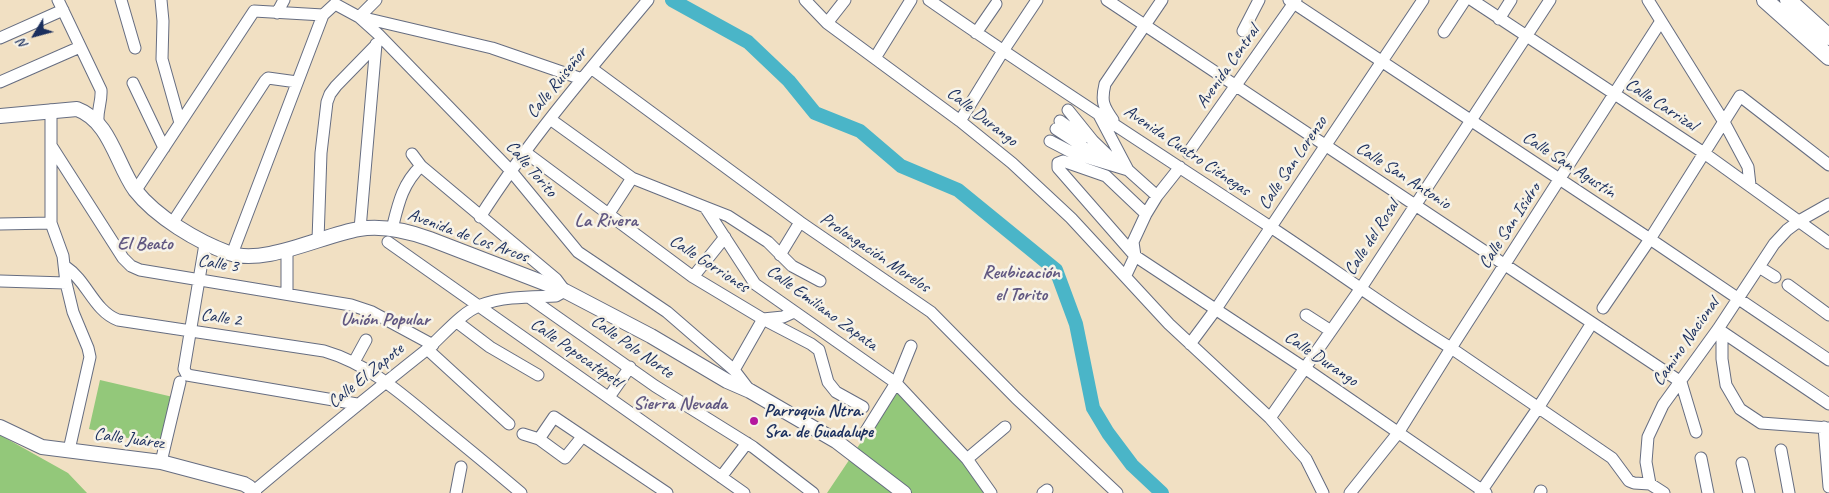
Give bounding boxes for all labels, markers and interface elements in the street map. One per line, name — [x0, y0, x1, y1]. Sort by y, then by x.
north arrow — [10, 10, 60, 60]
street label: Avenida Central — [1192, 21, 1264, 113]
text: N — [13, 36, 32, 53]
street label: Calle Ruiseñor — [522, 43, 592, 123]
street label: Calle Carrizal — [1621, 74, 1701, 136]
street label: Calle Durango — [942, 83, 1022, 151]
street label: Avenida Cuatro Ciénegas — [1120, 101, 1254, 201]
street label: Calle San Lorenzo — [1254, 112, 1332, 214]
street label: Calle San Agustín — [1518, 127, 1620, 203]
street label: Calle Torito — [501, 136, 561, 202]
street label: Calle San Antonio — [1352, 137, 1454, 215]
street label: Calle San Isidro — [1474, 179, 1546, 273]
street label: Calle del Rosal — [1340, 196, 1404, 280]
street label: Avenida de Los Arcos — [405, 204, 531, 268]
street label: Prolongación Morelos — [816, 208, 934, 298]
district label: La Rivera — [575, 210, 637, 232]
street label: Calle Gorriones — [665, 230, 753, 298]
district label: El Beato — [117, 233, 173, 255]
street label: Calle 3 — [196, 250, 240, 278]
street label: Calle Emiliano Zapata — [762, 260, 882, 356]
district label: Reubicación el Torito — [982, 262, 1060, 306]
street label: Camino Nacional — [1648, 294, 1724, 390]
street label: Calle 2 — [199, 304, 243, 332]
district label: Unión Popular — [340, 309, 430, 331]
street label: Calle Polo Norte — [586, 311, 678, 383]
street label: Calle Popocatépetl — [526, 313, 626, 393]
street label: Calle Durango — [1280, 326, 1362, 392]
street label: Calle El Zapote — [324, 339, 408, 413]
district label: Sierra Nevada — [633, 393, 727, 415]
place label: Parroquia Ntra. Sra. de Guadalupe — [764, 400, 873, 442]
marker: Parroquia Ntra. Sra. de Guadalupe — [748, 415, 760, 427]
street label: Calle Juárez — [93, 423, 165, 455]

